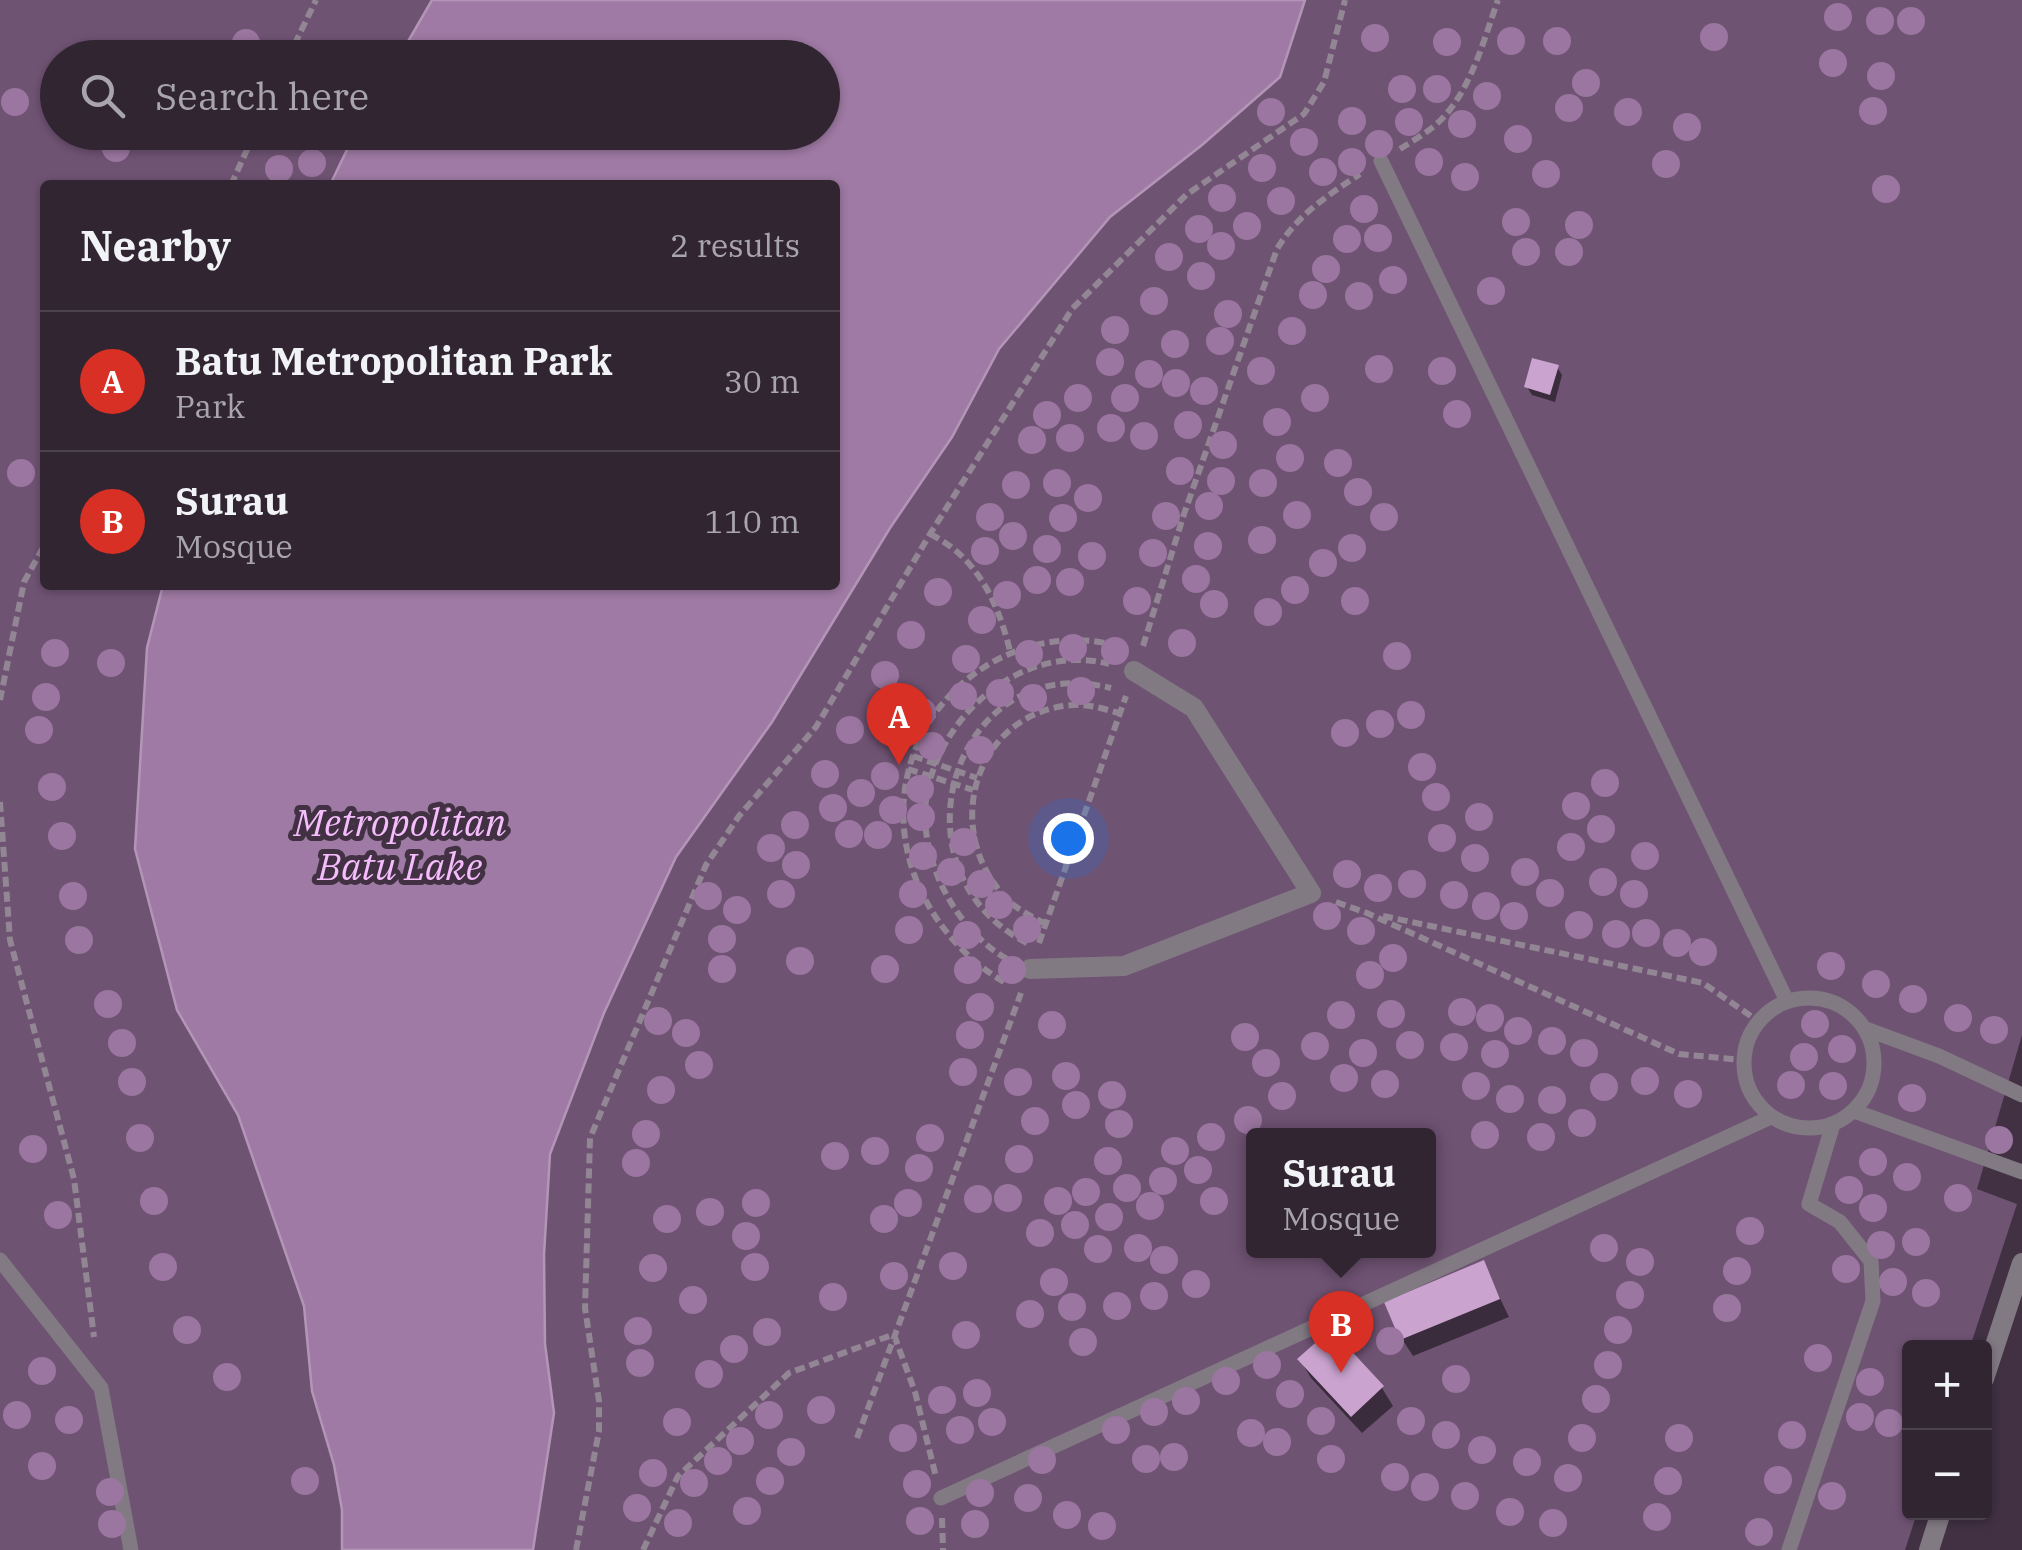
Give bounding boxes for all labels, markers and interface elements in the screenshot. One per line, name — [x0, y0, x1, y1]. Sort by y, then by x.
search box — [40, 40, 840, 150]
icon: search — [75, 68, 130, 123]
text: Search here — [155, 71, 369, 120]
text: Nearby — [80, 218, 231, 273]
text: 2 results — [670, 224, 800, 266]
text: Batu Metropolitan Park — [175, 336, 612, 385]
text: A — [101, 360, 124, 402]
text: 30 m — [724, 360, 800, 402]
text: Park — [175, 385, 245, 427]
text: Surau — [175, 476, 289, 525]
text: B — [101, 500, 124, 542]
text: 110 m — [704, 500, 800, 542]
text: Mosque — [175, 525, 293, 567]
pin: A — [866, 682, 932, 765]
water label: Metropolitan Batu Lake — [293, 797, 507, 890]
your location — [1043, 813, 1094, 864]
popup — [1246, 1128, 1436, 1258]
text: Surau — [1282, 1148, 1396, 1197]
text: Mosque — [1282, 1197, 1400, 1239]
pin: B — [1308, 1290, 1374, 1373]
map controls — [1902, 1340, 1992, 1520]
button: + — [1902, 1340, 1992, 1430]
button: − — [1902, 1430, 1992, 1520]

